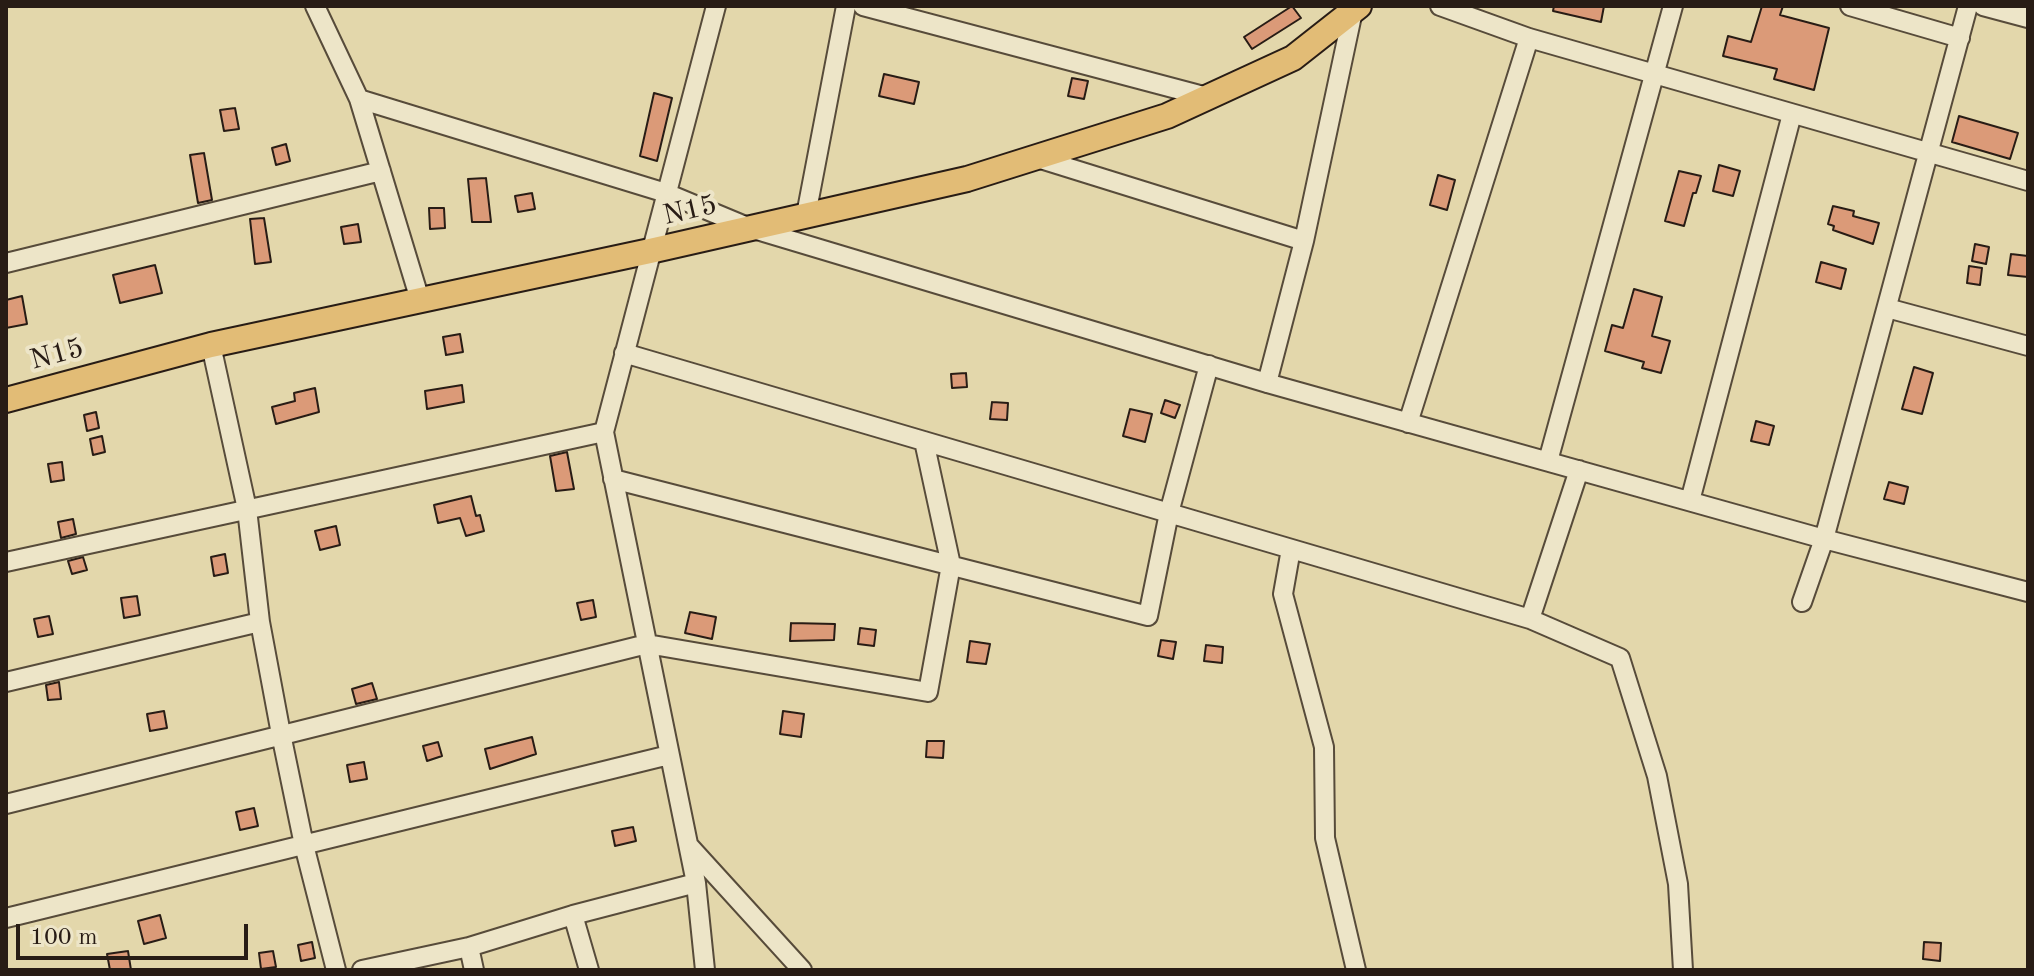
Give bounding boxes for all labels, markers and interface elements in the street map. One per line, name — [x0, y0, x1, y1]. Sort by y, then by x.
street label: N15 — [660, 189, 720, 233]
street label: N15 — [27, 332, 87, 378]
scale bar — [20, 908, 252, 958]
text: 100 m — [30, 926, 98, 950]

